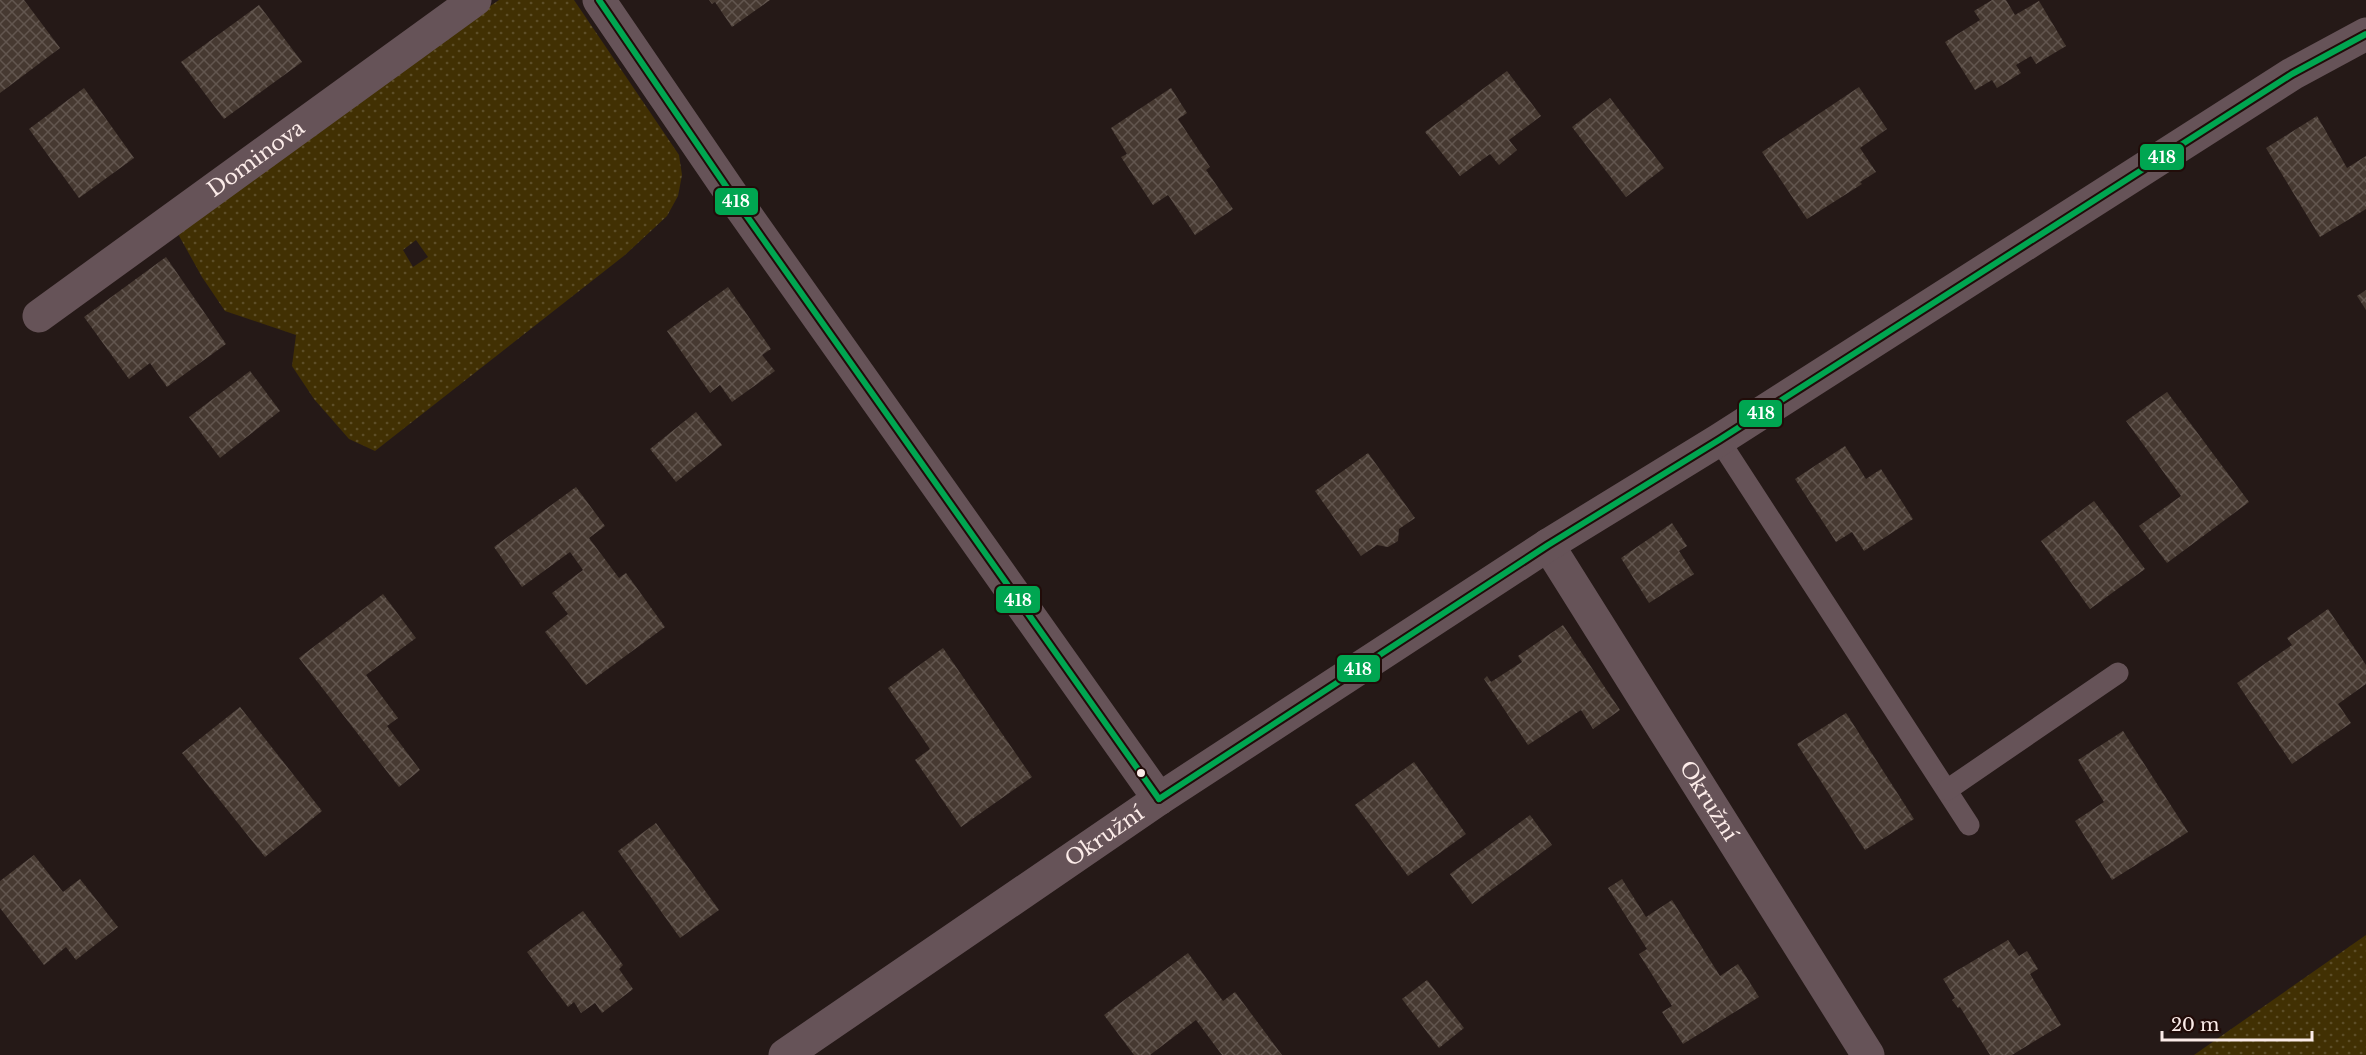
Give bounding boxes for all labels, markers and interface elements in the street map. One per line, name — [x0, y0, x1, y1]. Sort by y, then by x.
street label: Dominova — [202, 115, 310, 203]
line badge: 418 — [2139, 143, 2185, 171]
text: 418 — [2148, 147, 2176, 167]
line badge: 418 — [714, 187, 759, 216]
text: 418 — [722, 191, 750, 211]
line badge: 418 — [1738, 399, 1783, 428]
text: 418 — [1747, 403, 1775, 423]
line badge: 418 — [995, 585, 1041, 614]
text: 418 — [1004, 590, 1032, 610]
line badge: 418 — [1336, 654, 1381, 683]
text: 418 — [1344, 659, 1372, 679]
street label: Okružní — [1674, 756, 1744, 847]
unlabelled marker — [1135, 767, 1147, 779]
street label: Okružní — [1060, 800, 1150, 873]
scale bar — [2162, 1004, 2312, 1042]
text: 20 m — [2171, 1014, 2219, 1036]

